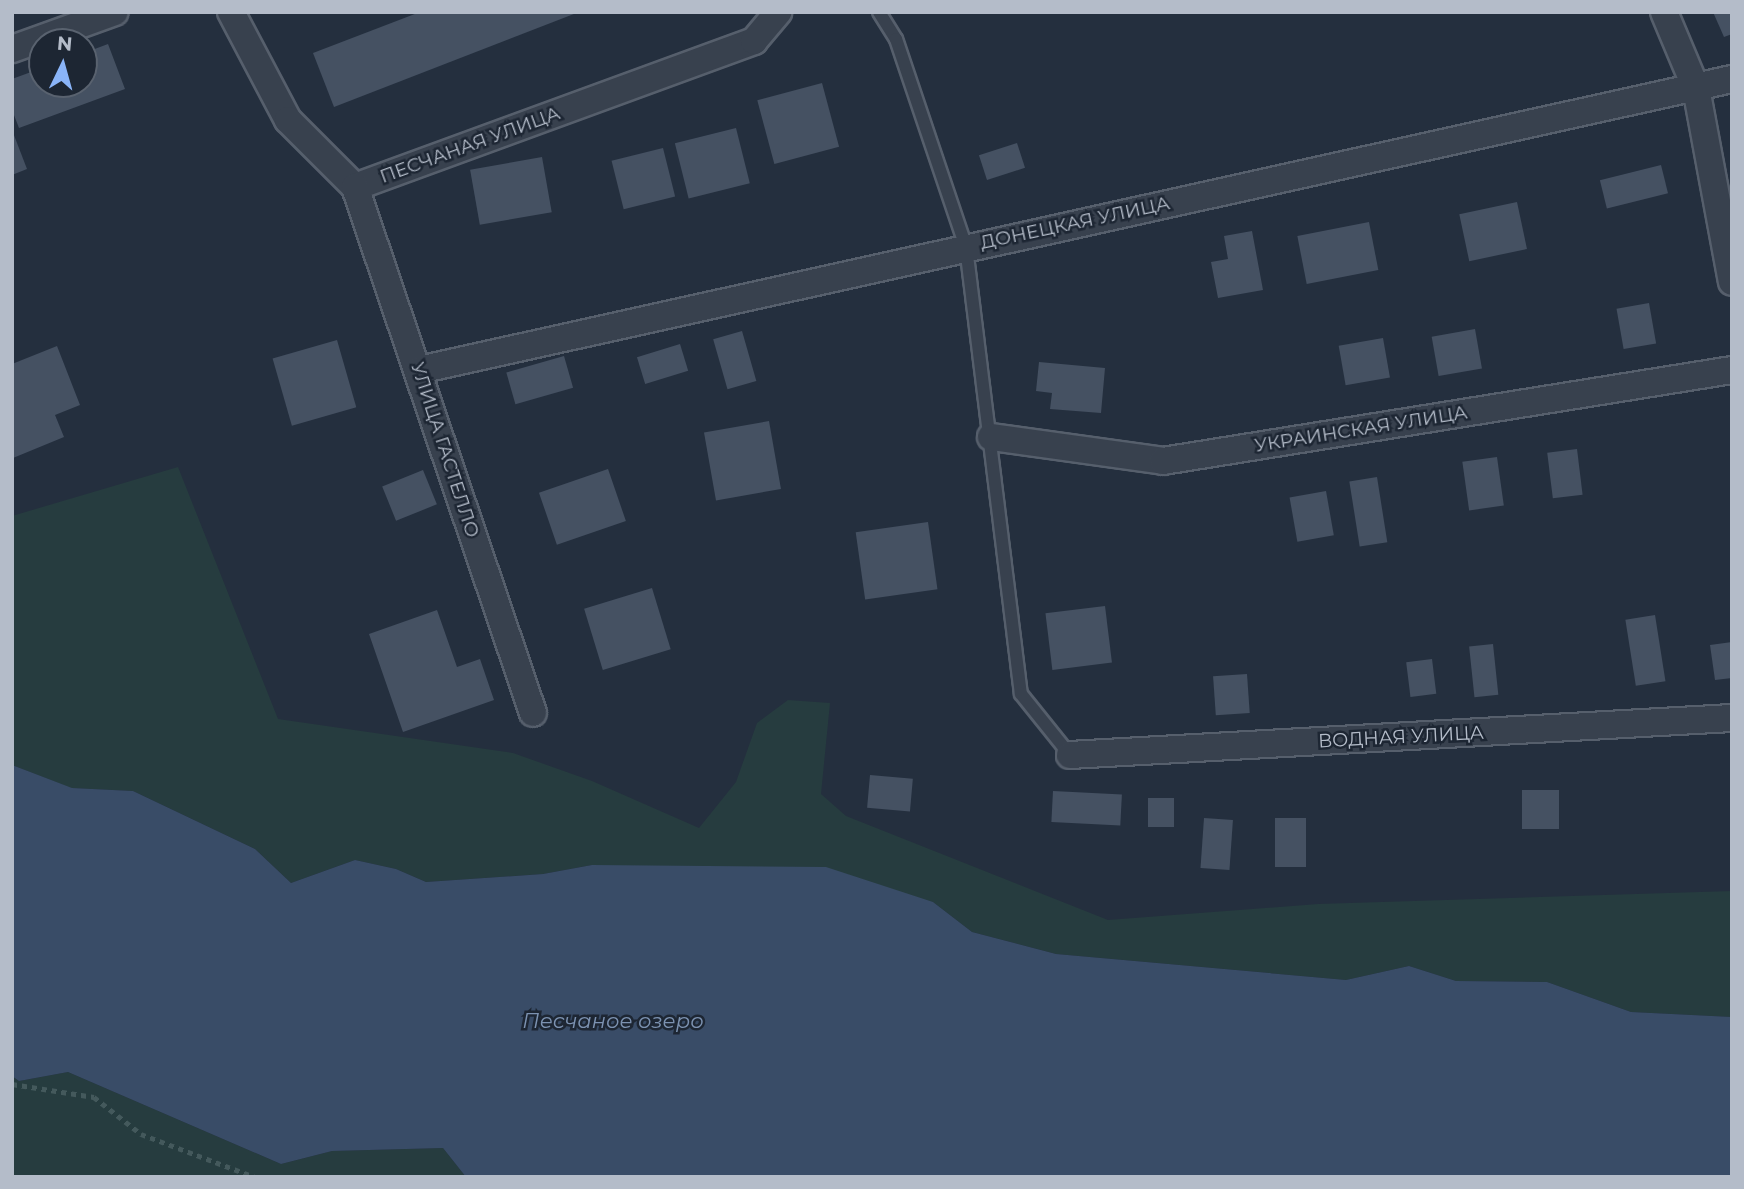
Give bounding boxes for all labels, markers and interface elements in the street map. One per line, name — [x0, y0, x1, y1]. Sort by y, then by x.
north arrow — [28, 28, 98, 98]
text: N — [56, 31, 73, 56]
street label: ПЕСЧАНАЯ УЛИЦА — [377, 102, 563, 188]
street label: ДОНЕЦКАЯ УЛИЦА — [978, 192, 1172, 254]
street label: УЛИЦА ГАСТЕЛЛО — [406, 359, 484, 541]
street label: УКРАИНСКАЯ УЛИЦА — [1253, 401, 1469, 457]
street label: ВОДНАЯ УЛИЦА — [1318, 721, 1484, 753]
water label: Песчаное озеро — [522, 1008, 704, 1034]

